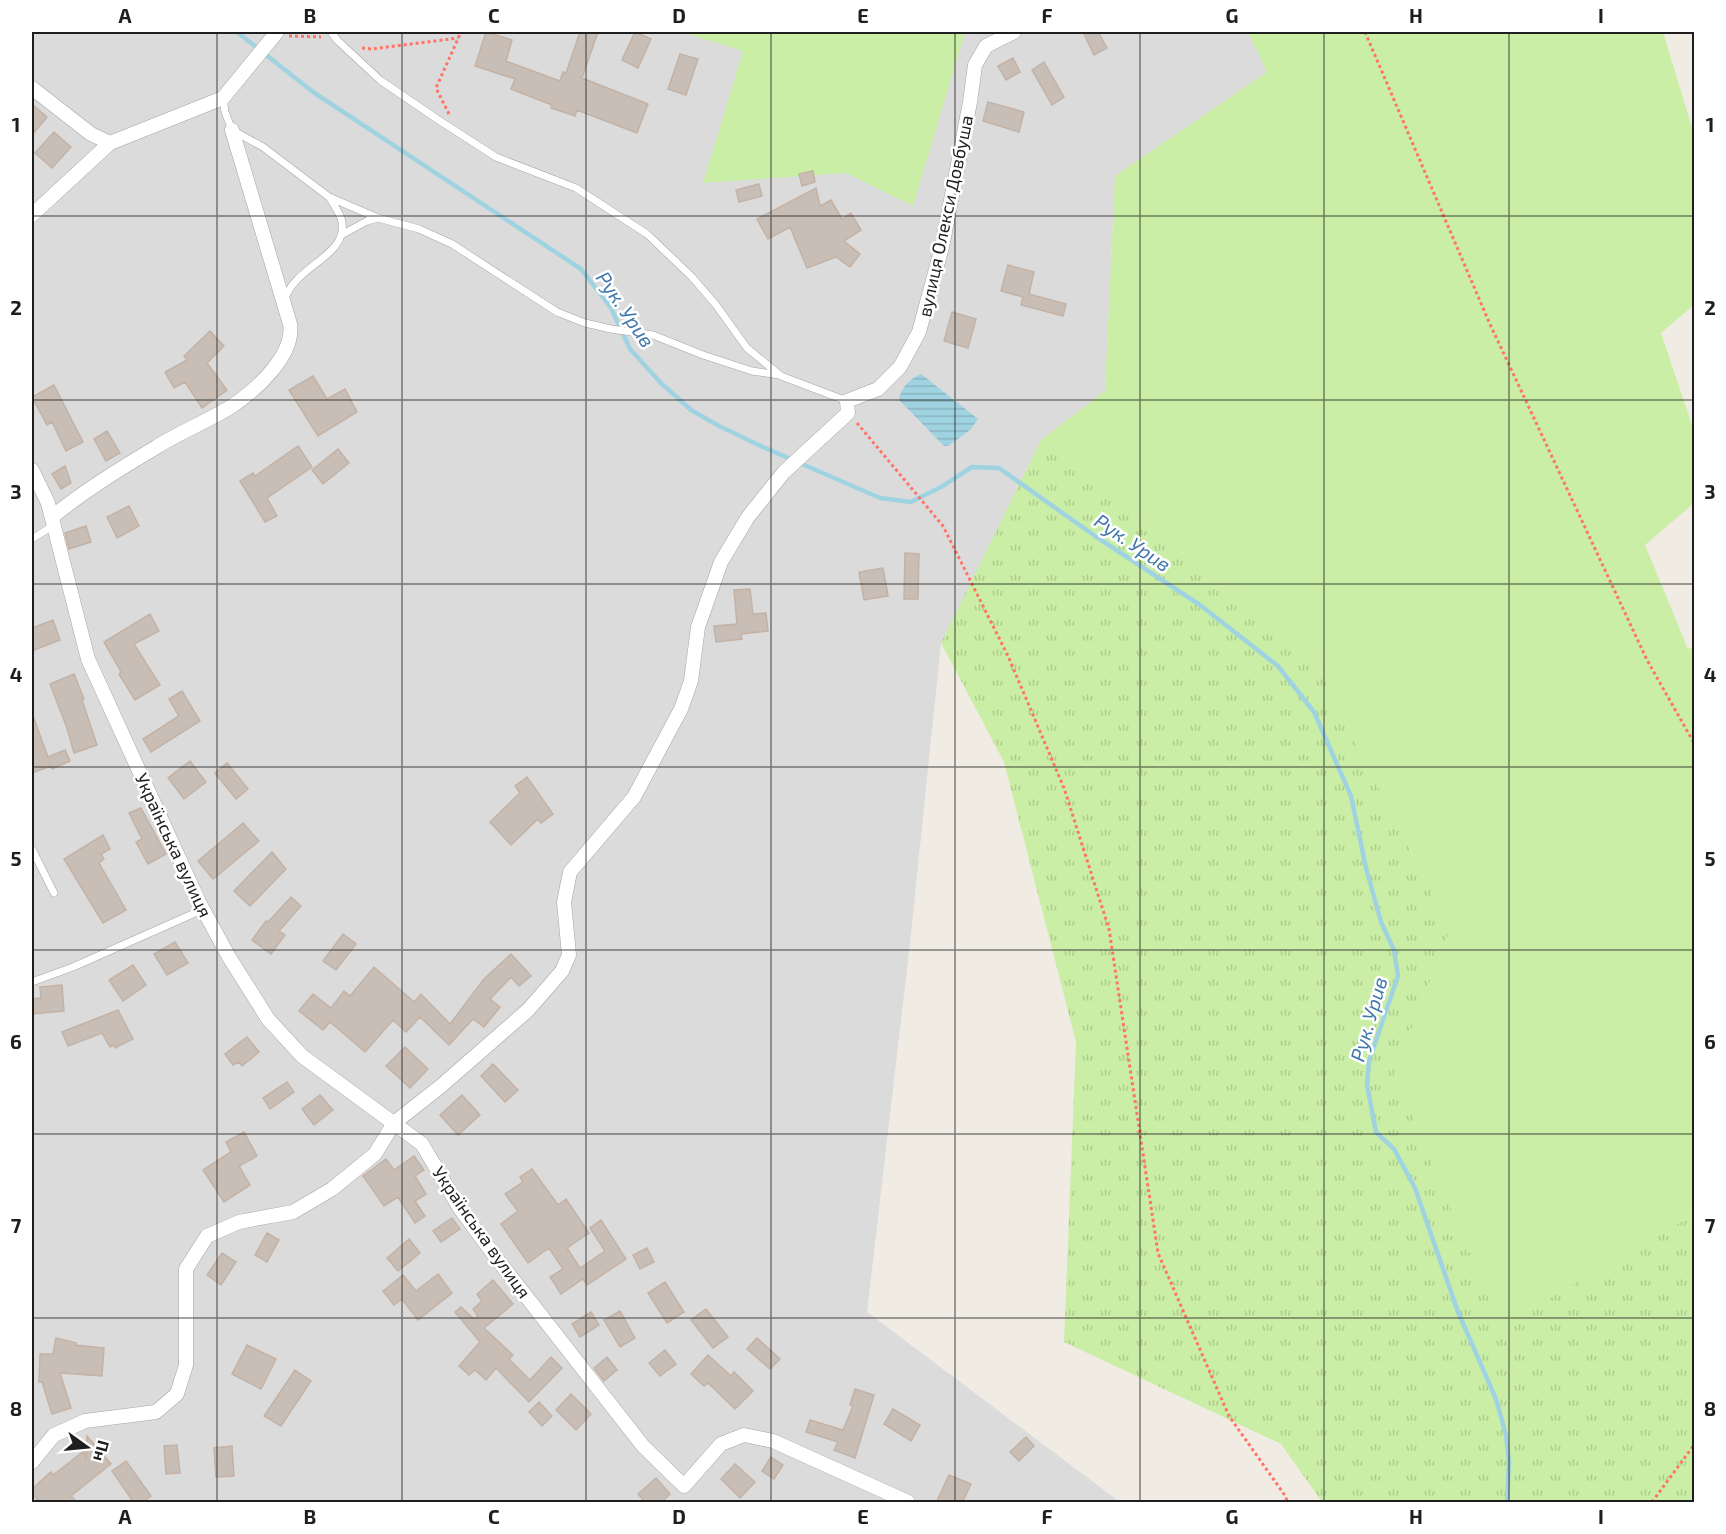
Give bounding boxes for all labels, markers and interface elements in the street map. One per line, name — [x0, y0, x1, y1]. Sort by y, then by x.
text: A — [118, 3, 132, 27]
text: B — [304, 3, 316, 27]
text: C — [488, 3, 500, 27]
text: D — [672, 3, 686, 27]
text: E — [857, 3, 869, 27]
text: F — [1041, 3, 1053, 27]
text: G — [1226, 3, 1238, 27]
text: H — [1409, 3, 1423, 27]
text: I — [1598, 3, 1604, 27]
text: 1 — [12, 112, 20, 136]
text: 1 — [1706, 112, 1714, 136]
street label: вулиця Олекси Довбуша — [913, 113, 977, 319]
water label: Рук. Урив — [592, 266, 660, 352]
text: 2 — [10, 295, 22, 319]
text: 2 — [1704, 295, 1716, 319]
text: 3 — [10, 479, 22, 503]
text: 3 — [1704, 479, 1716, 503]
water label: Рук. Урив — [1090, 508, 1176, 576]
text: 4 — [10, 662, 23, 686]
text: 4 — [1704, 662, 1717, 686]
street label: Українська вулиця — [131, 769, 217, 921]
text: 5 — [10, 846, 22, 870]
text: 5 — [1704, 846, 1716, 870]
water label: Рук. Урив — [1345, 974, 1391, 1064]
text: 6 — [10, 1029, 22, 1053]
text: 6 — [1704, 1029, 1716, 1053]
street label: Українська вулиця — [428, 1162, 536, 1302]
text: 7 — [11, 1213, 22, 1237]
text: 7 — [1705, 1213, 1716, 1237]
text: 8 — [10, 1396, 22, 1420]
text: 8 — [1704, 1396, 1716, 1420]
north arrow — [57, 1417, 117, 1477]
text: Пн — [90, 1439, 114, 1464]
text: A — [118, 1504, 132, 1528]
text: B — [304, 1504, 316, 1528]
text: C — [488, 1504, 500, 1528]
text: D — [672, 1504, 686, 1528]
text: E — [857, 1504, 869, 1528]
text: F — [1041, 1504, 1053, 1528]
text: G — [1226, 1504, 1238, 1528]
text: H — [1409, 1504, 1423, 1528]
text: I — [1598, 1504, 1604, 1528]

